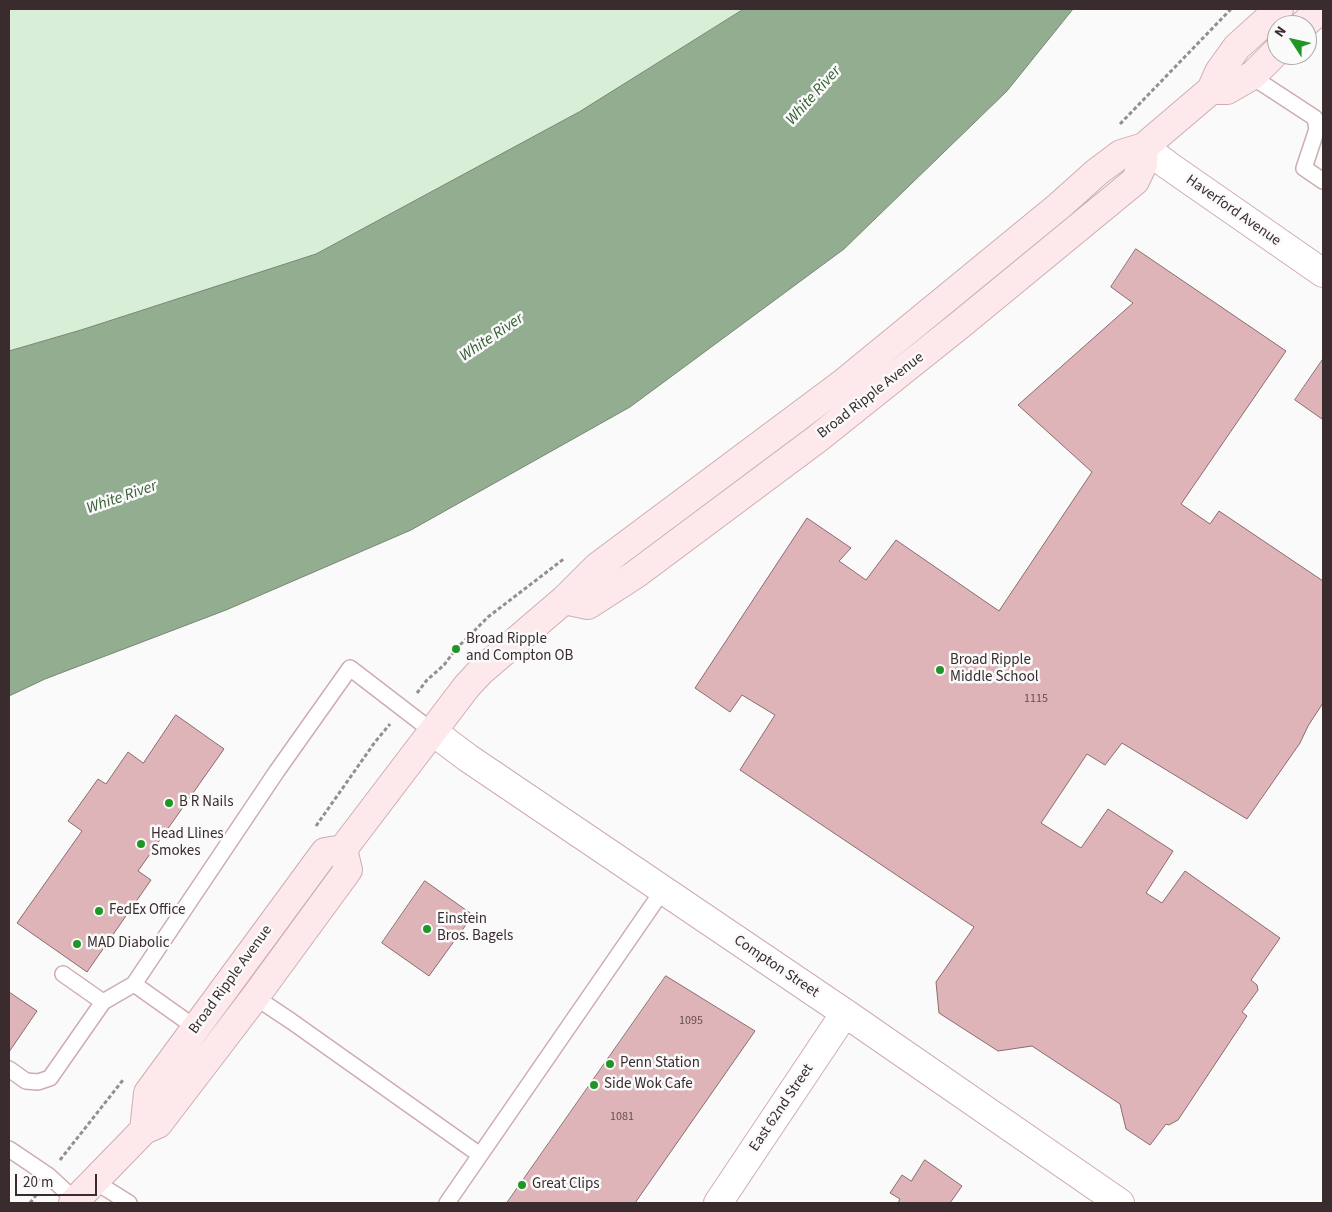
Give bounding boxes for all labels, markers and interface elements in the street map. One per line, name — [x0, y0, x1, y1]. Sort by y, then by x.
north arrow — [1267, 15, 1317, 65]
text: N — [1270, 22, 1291, 42]
water label: White River — [782, 62, 846, 130]
street label: Haverford Avenue — [1182, 172, 1284, 250]
water label: White River — [456, 310, 528, 366]
street label: Broad Ripple Avenue — [814, 349, 928, 443]
water label: White River — [84, 477, 160, 519]
place label: Broad Ripple and Compton OB — [466, 631, 573, 666]
marker: Broad Ripple and Compton OB — [450, 643, 462, 655]
place label: Broad Ripple Middle School — [950, 652, 1039, 687]
marker: Broad Ripple Middle School — [934, 664, 946, 676]
house number: 1115 — [1024, 692, 1048, 706]
place label: B R Nails — [179, 794, 233, 812]
marker: B R Nails — [163, 797, 175, 809]
place label: Head Llines Smokes — [151, 826, 224, 861]
marker: Head Llines Smokes — [135, 838, 147, 850]
place label: FedEx Office — [109, 902, 185, 920]
marker: FedEx Office — [93, 905, 105, 917]
place label: Einstein Bros. Bagels — [437, 911, 513, 946]
street label: Broad Ripple Avenue — [185, 922, 277, 1038]
marker: Einstein Bros. Bagels — [421, 923, 433, 935]
street label: Compton Street — [730, 932, 822, 1002]
place label: MAD Diabolic — [87, 935, 170, 953]
marker: MAD Diabolic — [71, 938, 83, 950]
house number: 1095 — [679, 1014, 703, 1028]
place label: Penn Station — [620, 1055, 700, 1073]
marker: Penn Station — [604, 1058, 616, 1070]
street label: East 62nd Street — [746, 1061, 818, 1155]
place label: Side Wok Cafe — [604, 1076, 693, 1094]
marker: Side Wok Cafe — [588, 1079, 600, 1091]
house number: 1081 — [610, 1110, 634, 1124]
scale bar — [18, 1164, 100, 1196]
text: 20 m — [23, 1172, 53, 1193]
place label: Great Clips — [532, 1176, 600, 1194]
marker: Great Clips — [516, 1179, 528, 1191]

